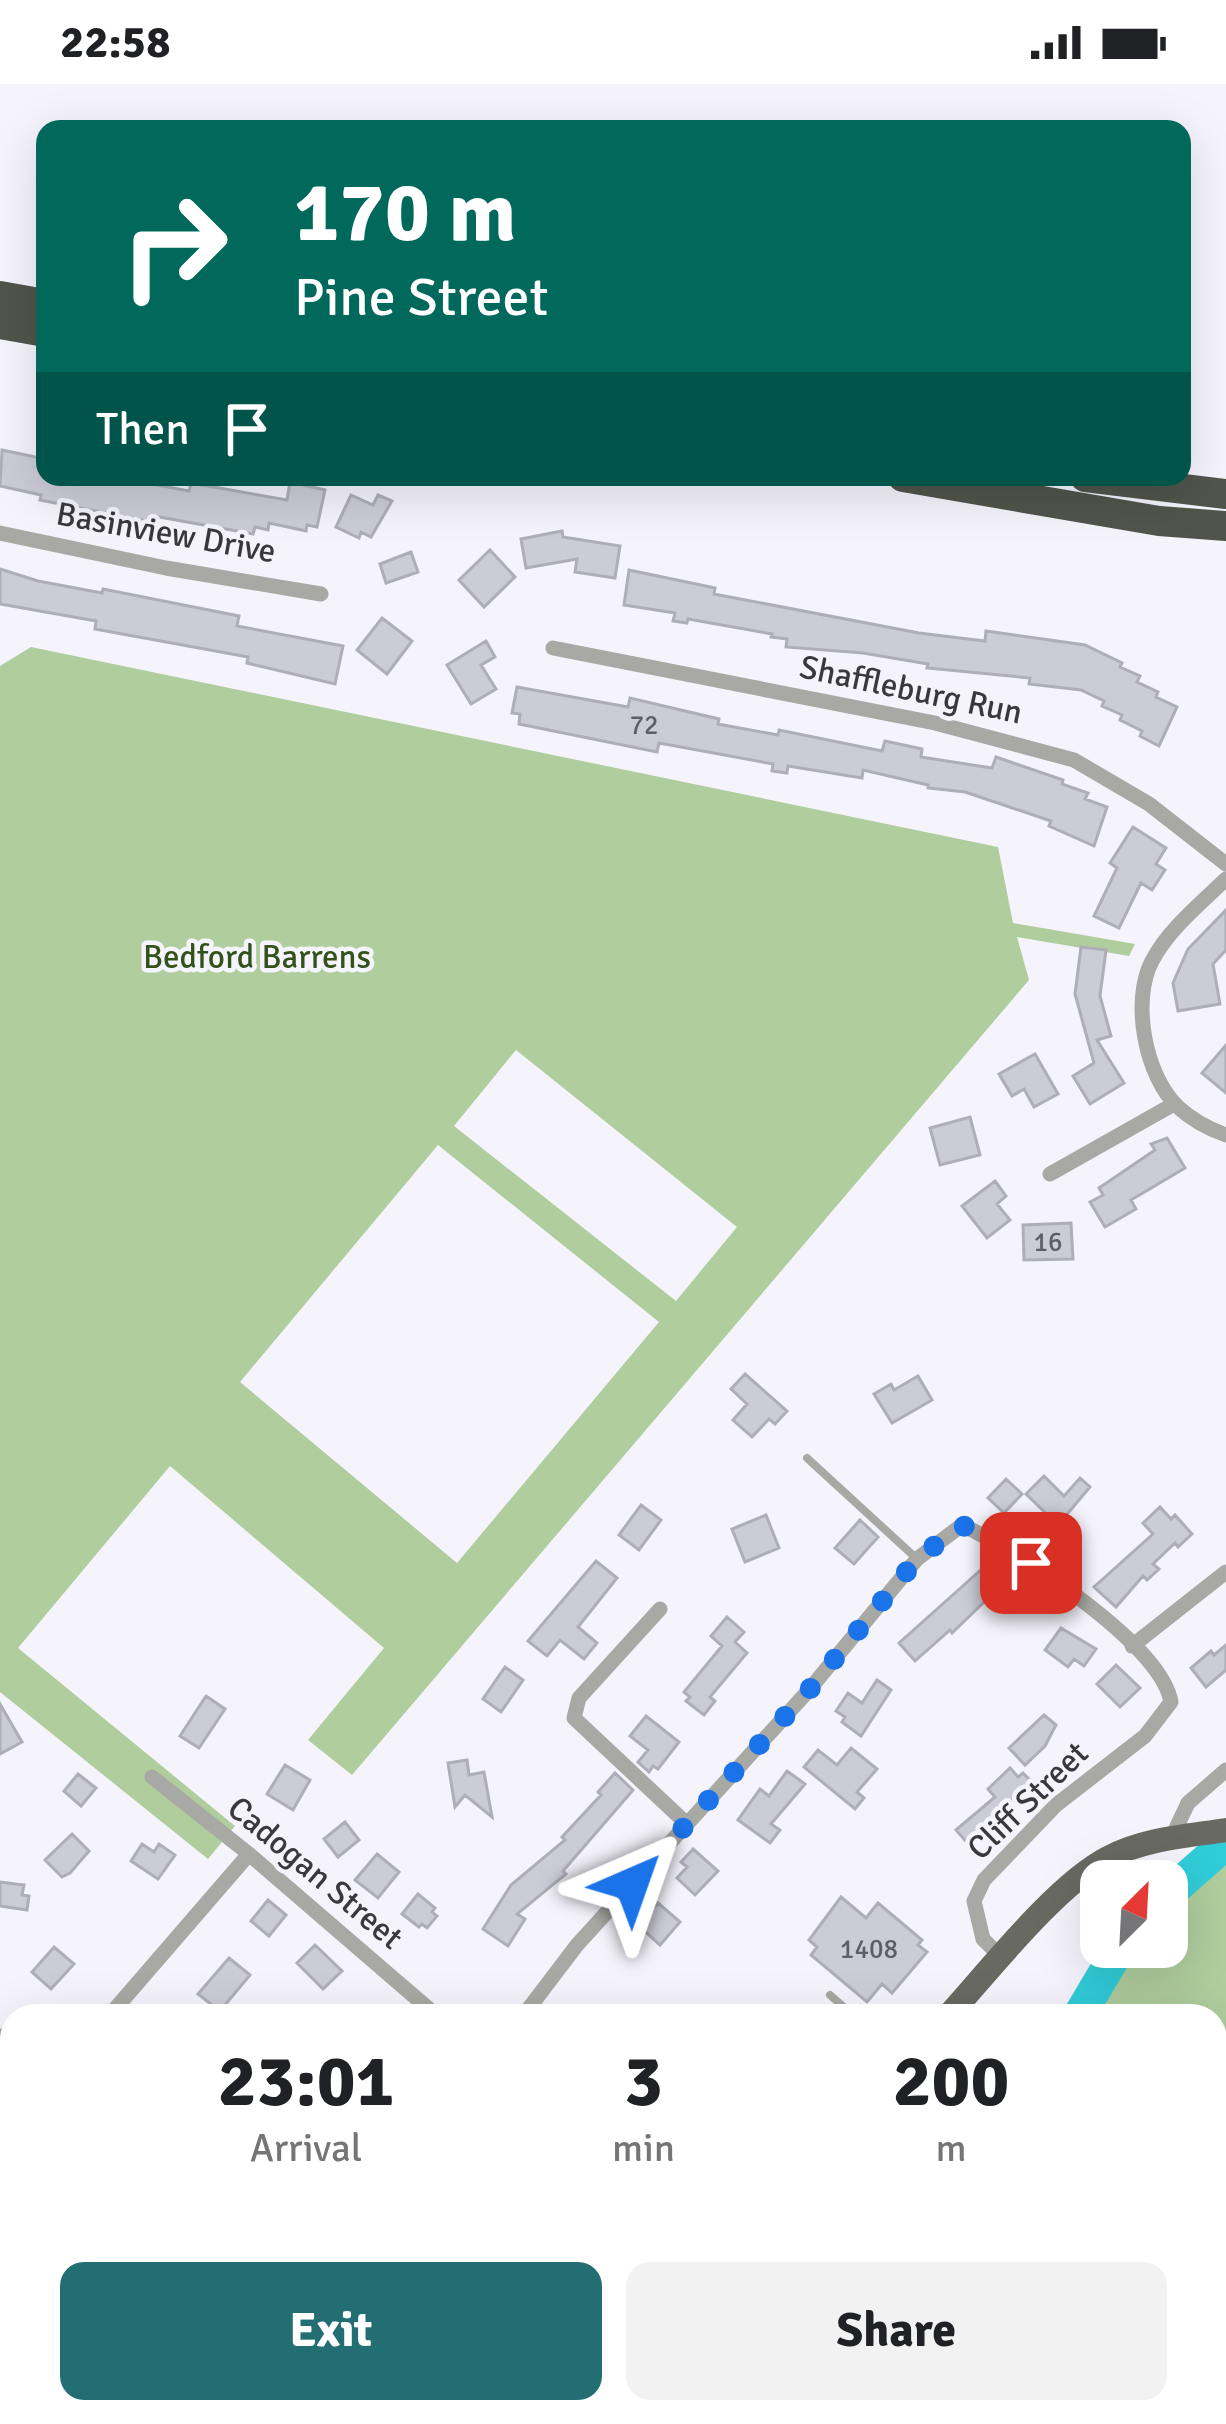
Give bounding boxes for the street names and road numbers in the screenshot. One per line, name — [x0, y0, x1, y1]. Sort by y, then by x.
street label: Basinview Drive — [53, 494, 279, 572]
street label: Shaffleburg Run — [796, 646, 1026, 734]
street label: Cliff Street — [959, 1733, 1097, 1869]
street label: Cadogan Street — [219, 1788, 411, 1958]

